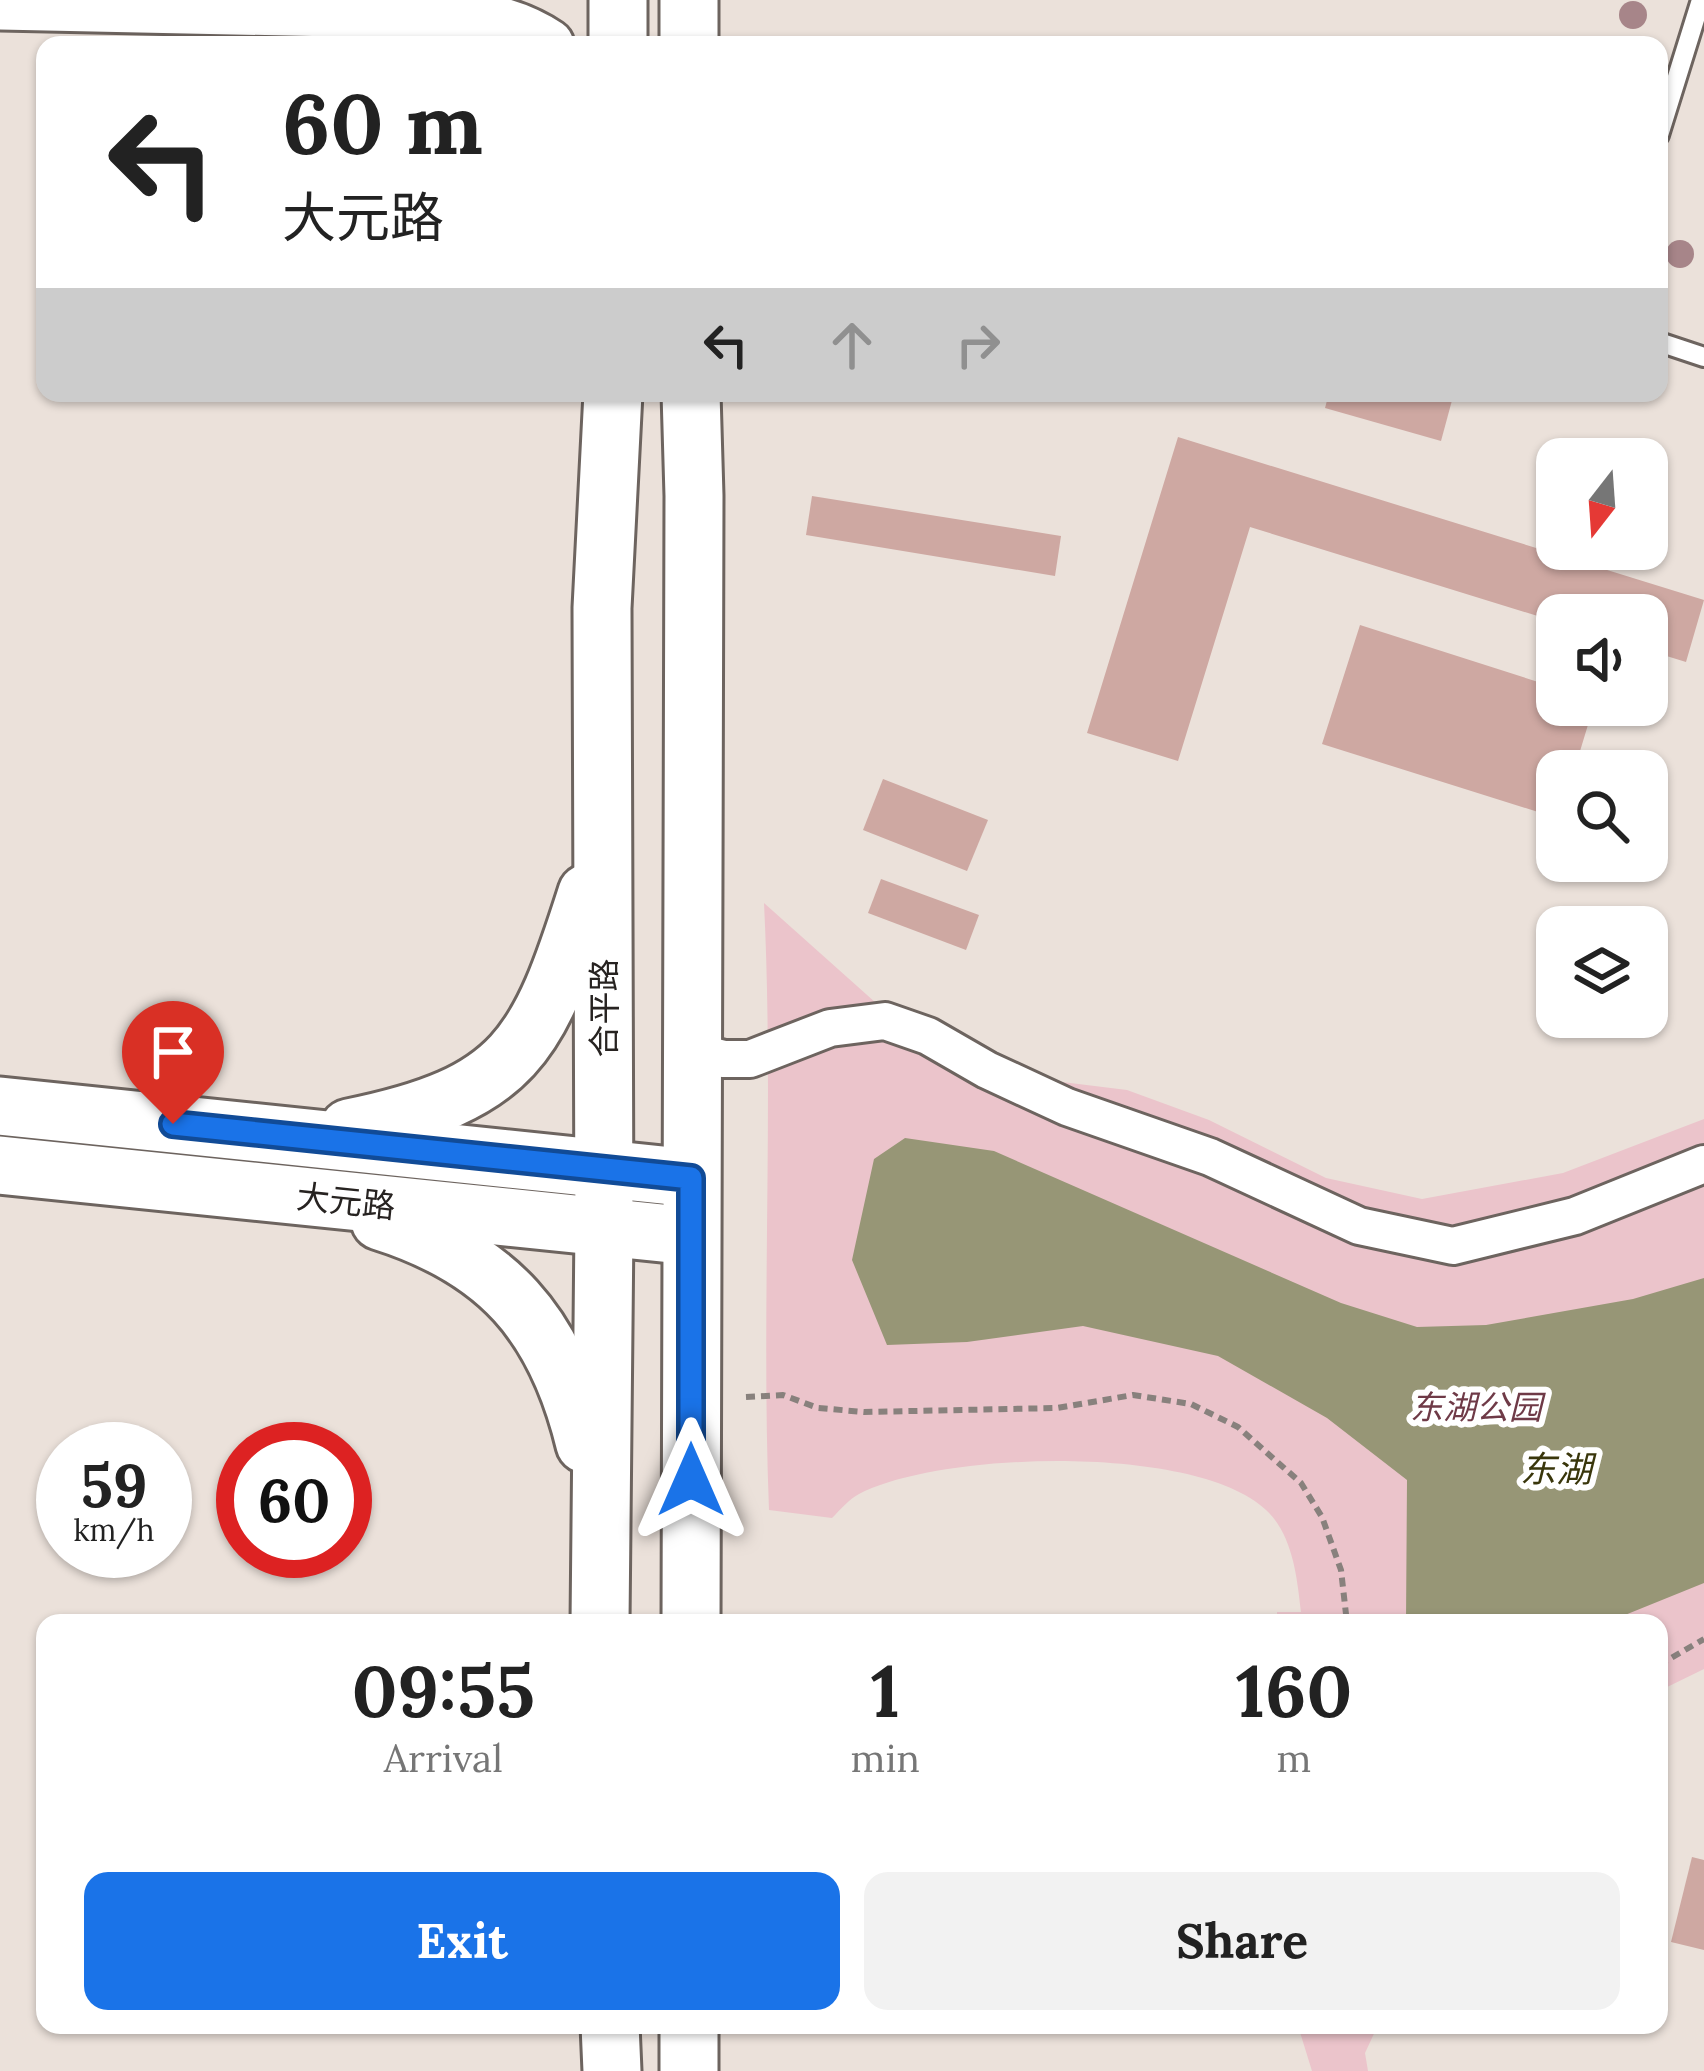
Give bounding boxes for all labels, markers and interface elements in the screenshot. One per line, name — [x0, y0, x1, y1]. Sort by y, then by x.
text: 60 m — [282, 69, 483, 177]
icon: left — [84, 84, 240, 240]
text: 大元路 — [282, 183, 444, 252]
icon: left — [693, 312, 759, 378]
icon: ahead — [819, 312, 885, 378]
icon: right — [945, 312, 1011, 378]
north arrow — [1536, 438, 1668, 570]
map controls — [1536, 438, 1668, 1038]
button: sound — [1536, 594, 1668, 726]
button: search — [1536, 750, 1668, 882]
button: layers — [1536, 906, 1668, 1038]
street label: 合平路 — [583, 959, 625, 1058]
pin — [122, 1001, 224, 1124]
icon: arrive — [140, 1019, 206, 1085]
street label: 大元路 — [295, 1175, 397, 1227]
park label: 东湖公园 — [1410, 1386, 1546, 1428]
position arrow — [628, 1417, 754, 1543]
speed limit sign: 60 — [216, 1422, 372, 1578]
water label: 东湖 — [1520, 1446, 1597, 1492]
text: 59 — [81, 1447, 147, 1523]
text: km/h — [73, 1511, 155, 1549]
text: 09:55 — [352, 1645, 535, 1737]
text: 1 — [871, 1645, 900, 1737]
text: 160 — [1236, 1645, 1352, 1737]
text: Arrival — [384, 1733, 503, 1783]
text: min — [851, 1733, 920, 1783]
text: m — [1277, 1733, 1311, 1783]
button: Exit — [84, 1872, 840, 2010]
button: Share — [864, 1872, 1620, 2010]

